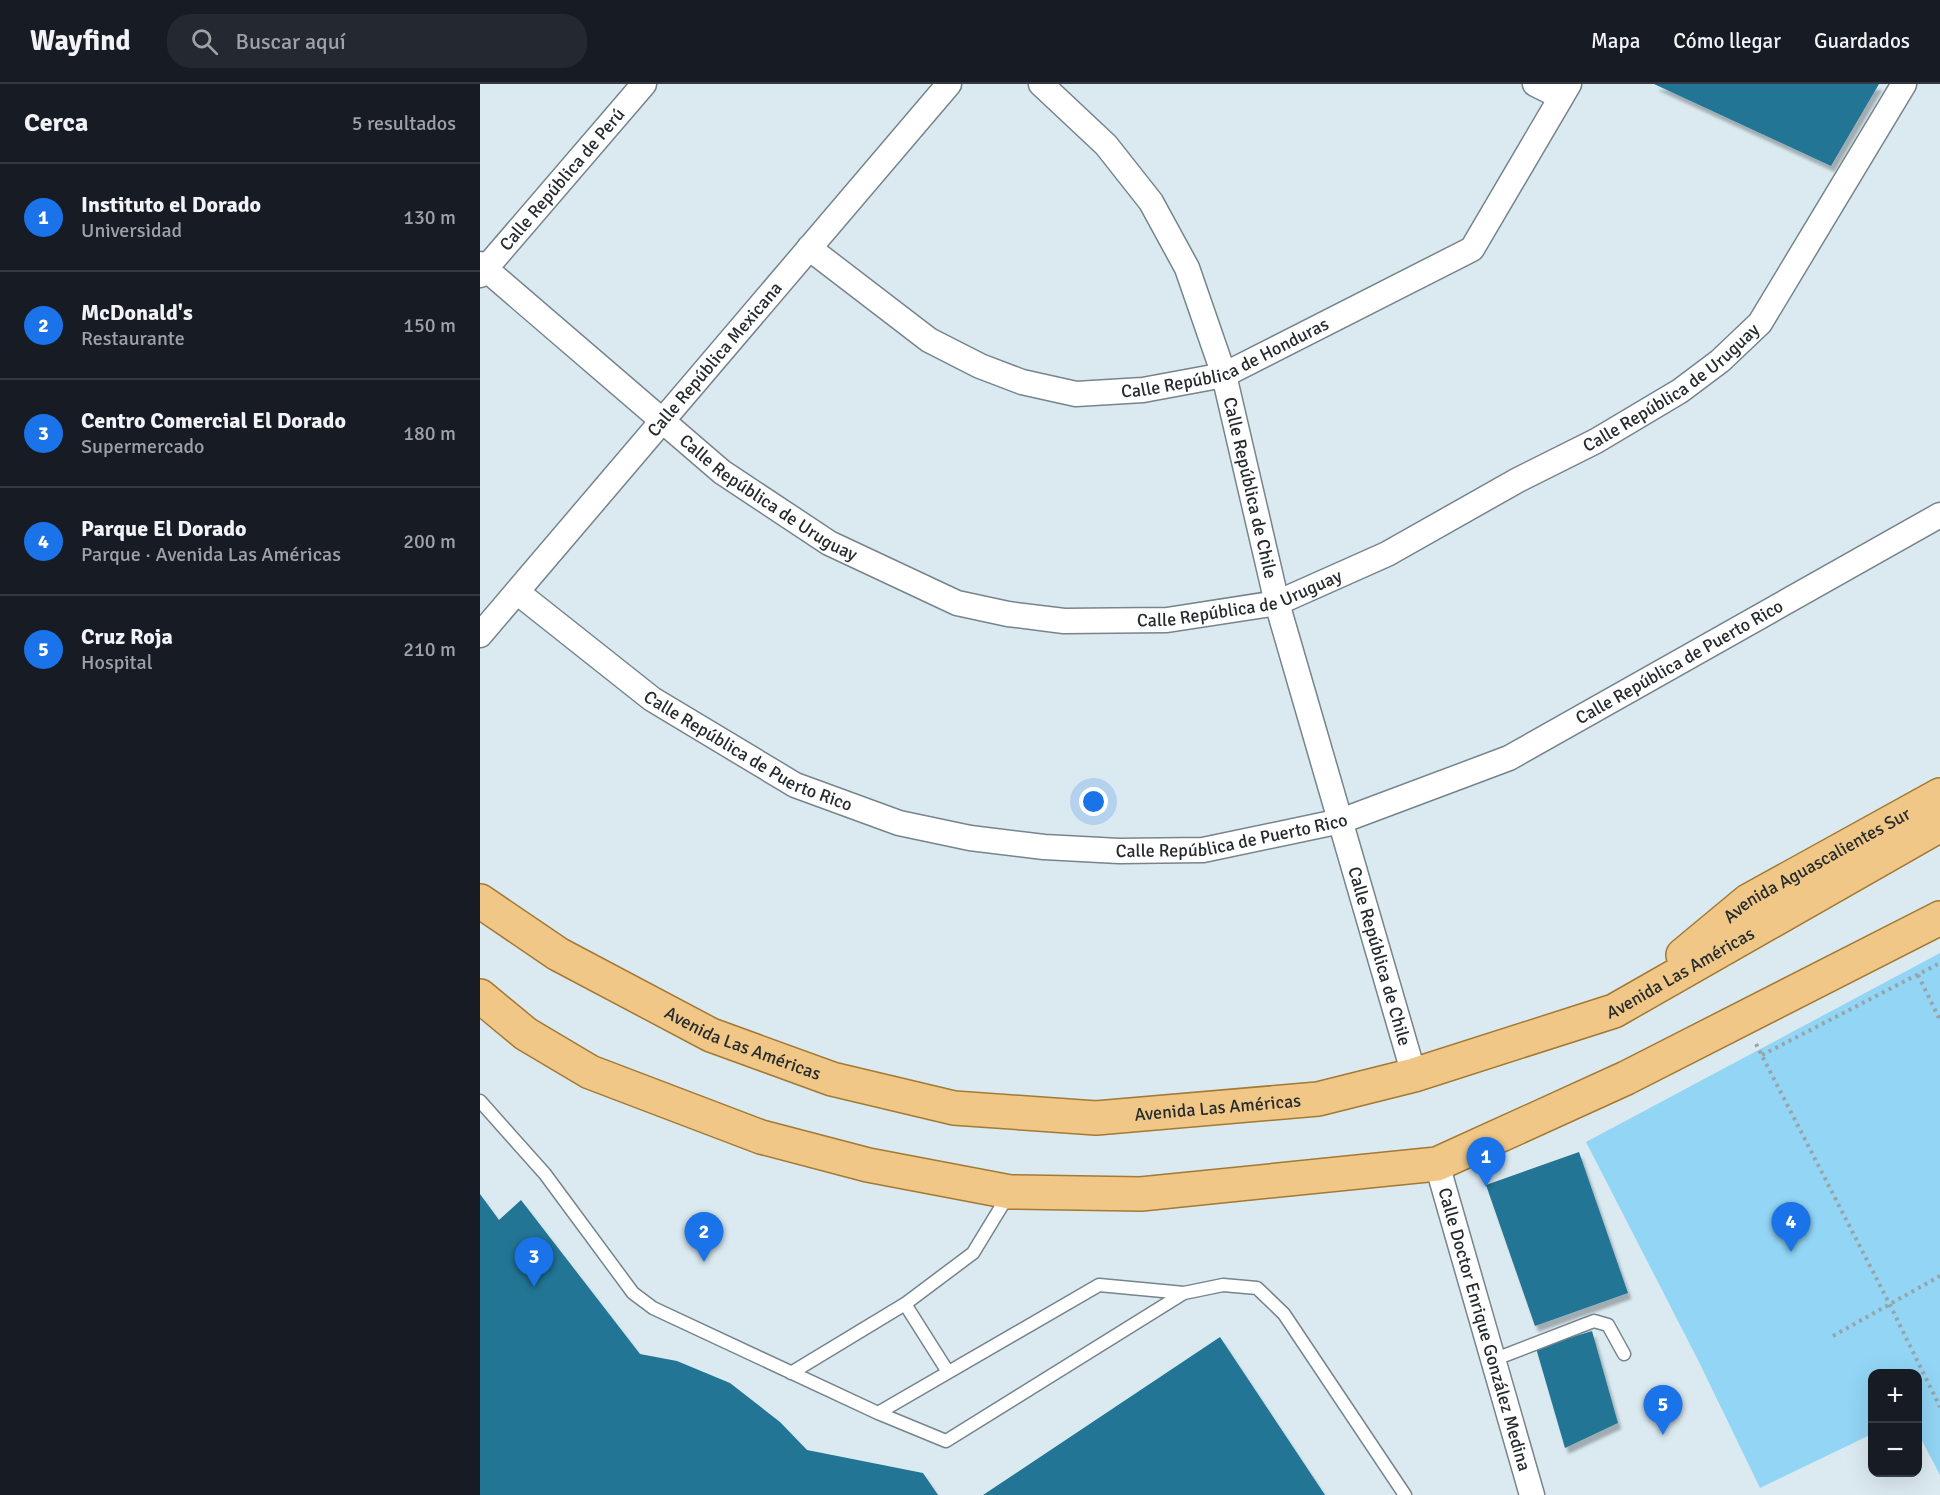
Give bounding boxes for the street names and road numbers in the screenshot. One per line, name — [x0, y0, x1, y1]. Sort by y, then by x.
street label: Calle República de Perú — [495, 104, 629, 255]
street label: Calle República Mexicana — [643, 277, 787, 441]
street label: Calle República de Honduras — [1120, 313, 1332, 402]
street label: Calle República de Uruguay — [1579, 318, 1764, 457]
street label: Calle República de Chile — [1219, 395, 1282, 581]
street label: Calle República de Uruguay — [675, 429, 861, 566]
street label: Calle República de Uruguay — [1137, 564, 1346, 631]
street label: Calle República de Puerto Rico — [1572, 595, 1787, 729]
street label: Calle República de Puerto Rico — [639, 686, 855, 816]
street label: Avenida Aguascalientes Sur — [1719, 802, 1914, 928]
street label: Calle República de Puerto Rico — [1116, 809, 1351, 862]
street label: Calle República de Chile — [1343, 864, 1416, 1048]
street label: Avenida Las Américas — [1604, 922, 1758, 1024]
street label: Avenida Las Américas — [661, 1001, 824, 1085]
street label: Avenida Las Américas — [1133, 1089, 1302, 1126]
street label: Calle Doctor Enrique González Medina — [1433, 1185, 1536, 1474]

